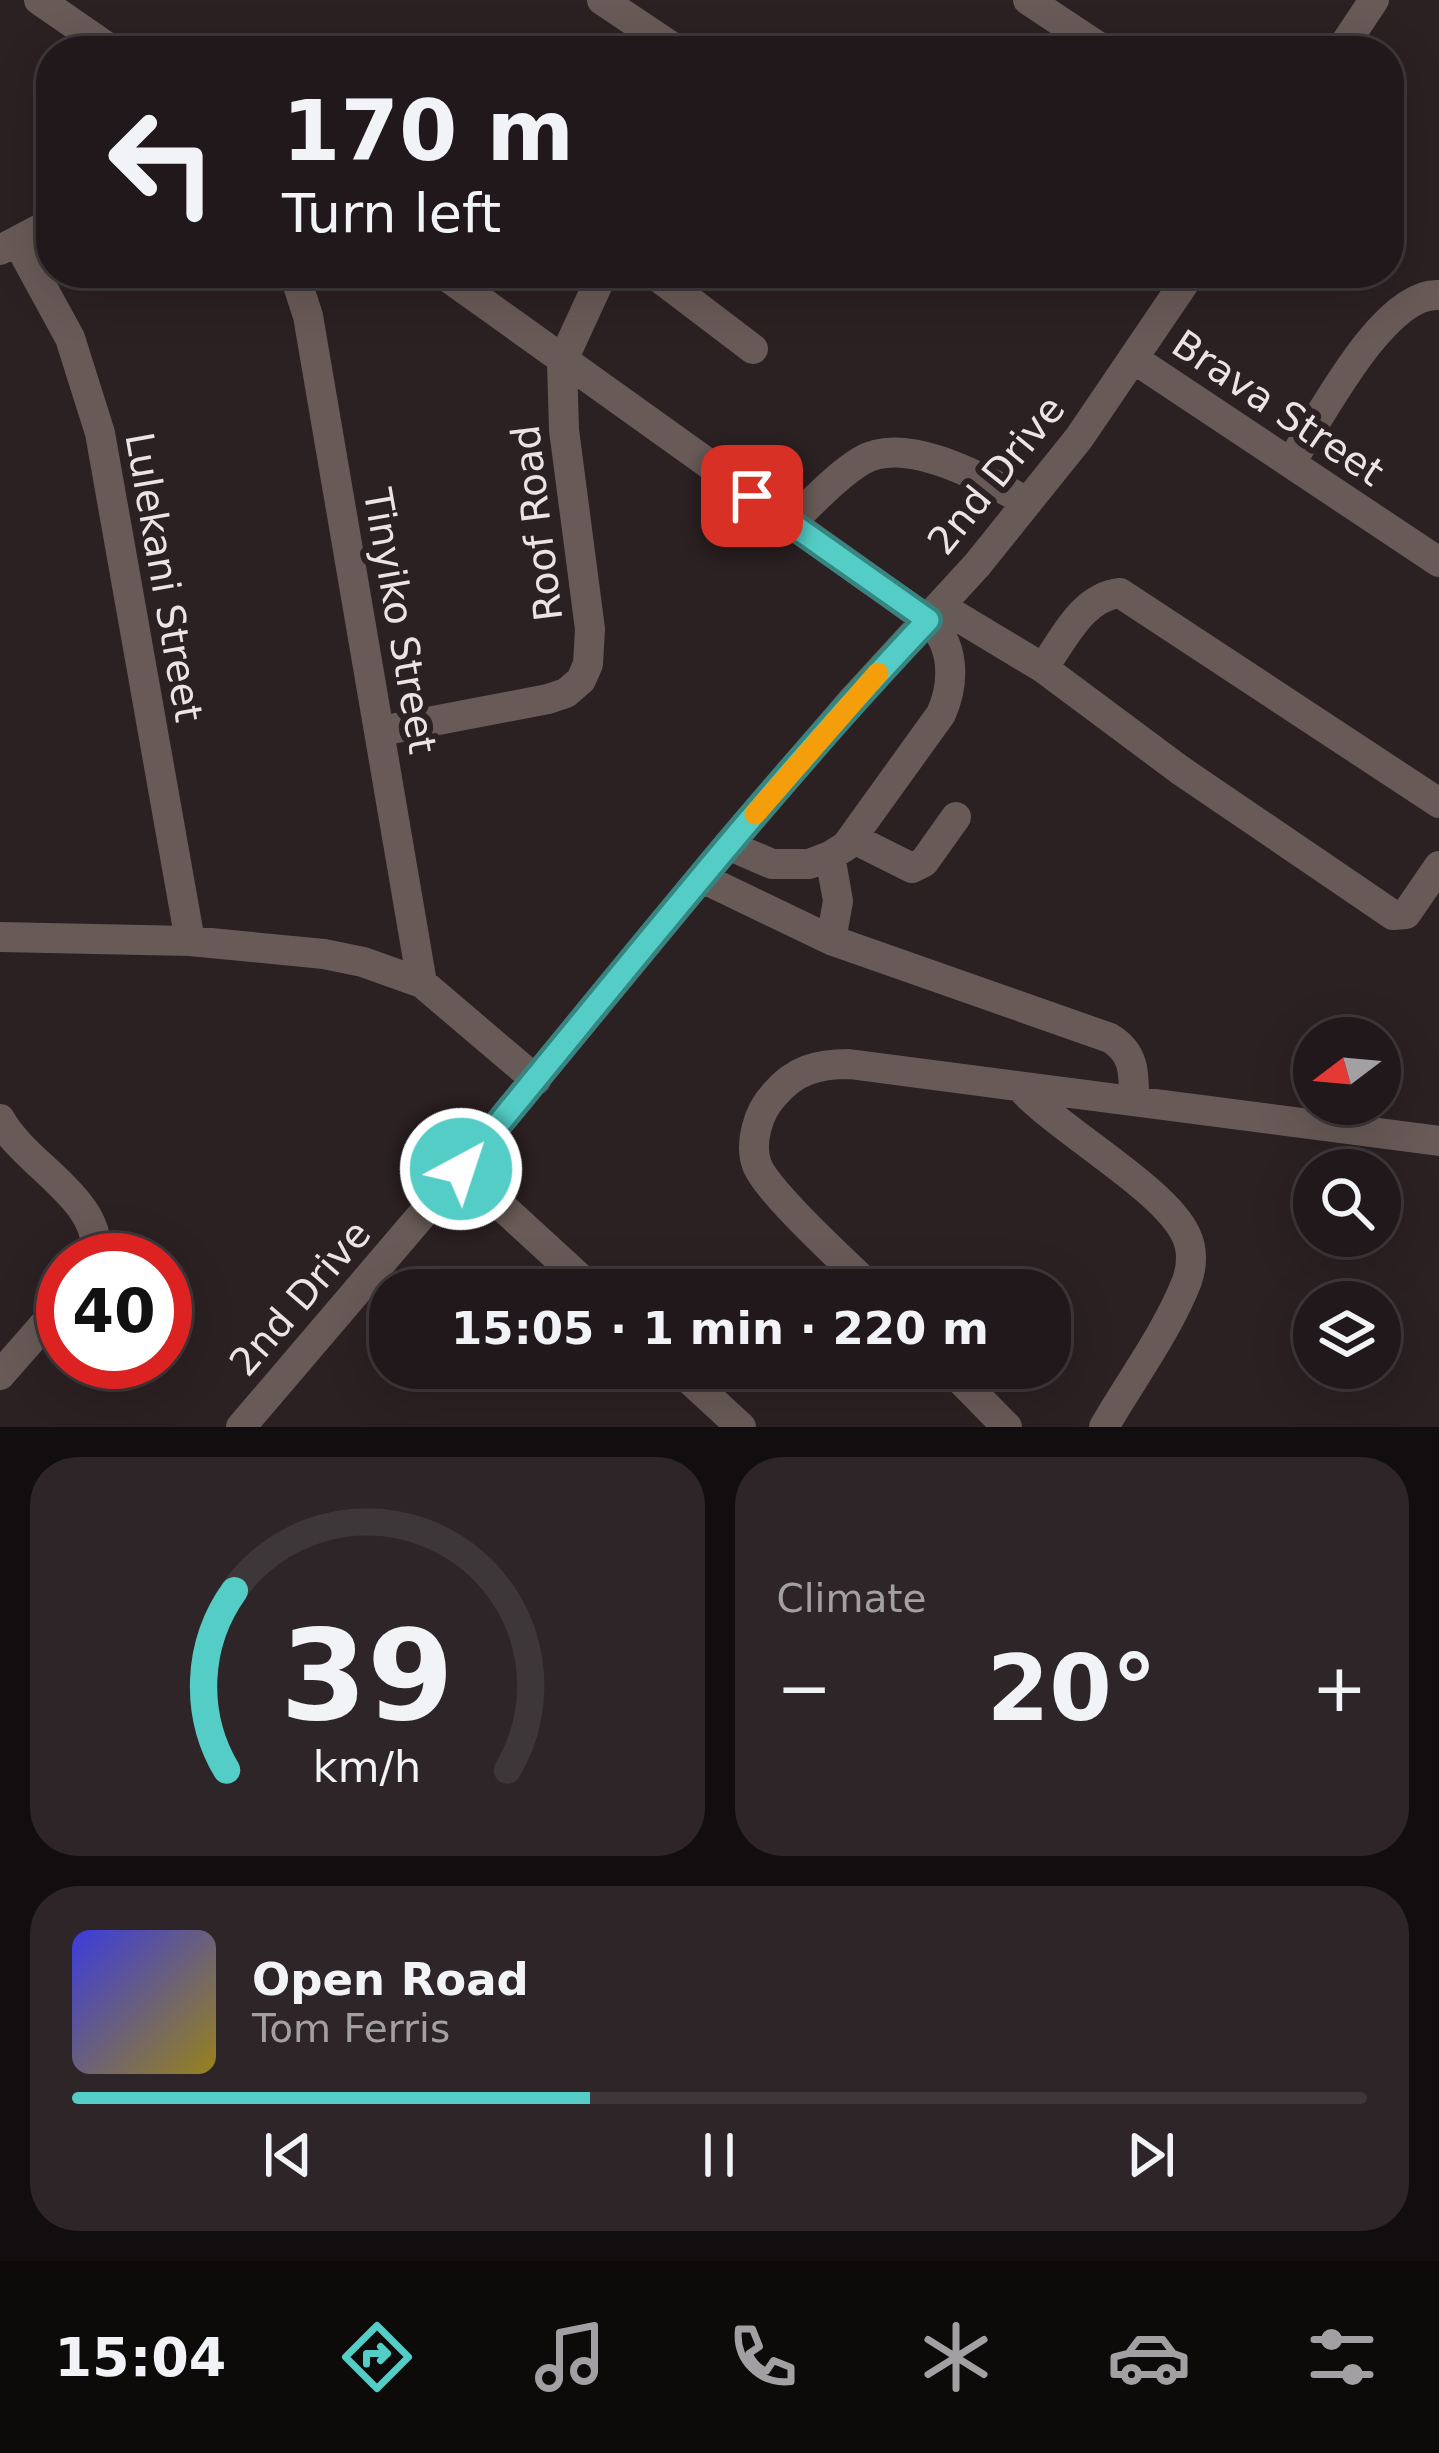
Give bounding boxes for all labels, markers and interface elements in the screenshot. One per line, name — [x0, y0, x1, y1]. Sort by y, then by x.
text: 170 m — [282, 82, 574, 180]
icon: left — [84, 84, 240, 240]
text: Turn left — [282, 182, 501, 245]
street label: Brava Street — [1164, 321, 1392, 495]
street label: 2nd Drive — [919, 387, 1073, 563]
street label: Roof Road — [503, 422, 571, 624]
street label: Lulekani Street — [116, 429, 212, 725]
pin — [701, 445, 803, 547]
icon: arrive — [719, 463, 785, 529]
street label: Tinyiko Street — [354, 484, 445, 757]
north arrow — [1293, 1017, 1401, 1125]
map controls — [1293, 1017, 1401, 1389]
position arrow — [398, 1106, 524, 1232]
button: search — [1293, 1149, 1401, 1257]
street label: 2nd Drive — [220, 1211, 380, 1385]
speed limit sign: 40 — [36, 1233, 192, 1389]
button: layers — [1293, 1281, 1401, 1389]
text: 15:05 · 1 min · 220 m — [451, 1302, 989, 1355]
text: Climate — [777, 1576, 927, 1621]
text: 39 — [280, 1603, 454, 1748]
text: 20° — [987, 1636, 1157, 1741]
text: − — [777, 1650, 832, 1727]
text: + — [1312, 1650, 1367, 1727]
text: km/h — [313, 1741, 421, 1791]
text: Open Road — [252, 1953, 529, 2006]
text: Tom Ferris — [252, 2006, 450, 2051]
icon: previous — [255, 2122, 321, 2188]
icon: pause — [686, 2122, 752, 2188]
icon: next — [1118, 2122, 1184, 2188]
icon: directions — [335, 2315, 419, 2399]
icon: music — [528, 2315, 612, 2399]
icon: phone — [721, 2315, 805, 2399]
icon: climate — [914, 2315, 998, 2399]
icon: car — [1107, 2315, 1191, 2399]
icon: filters — [1300, 2315, 1384, 2399]
text: 15:04 — [55, 2326, 226, 2389]

